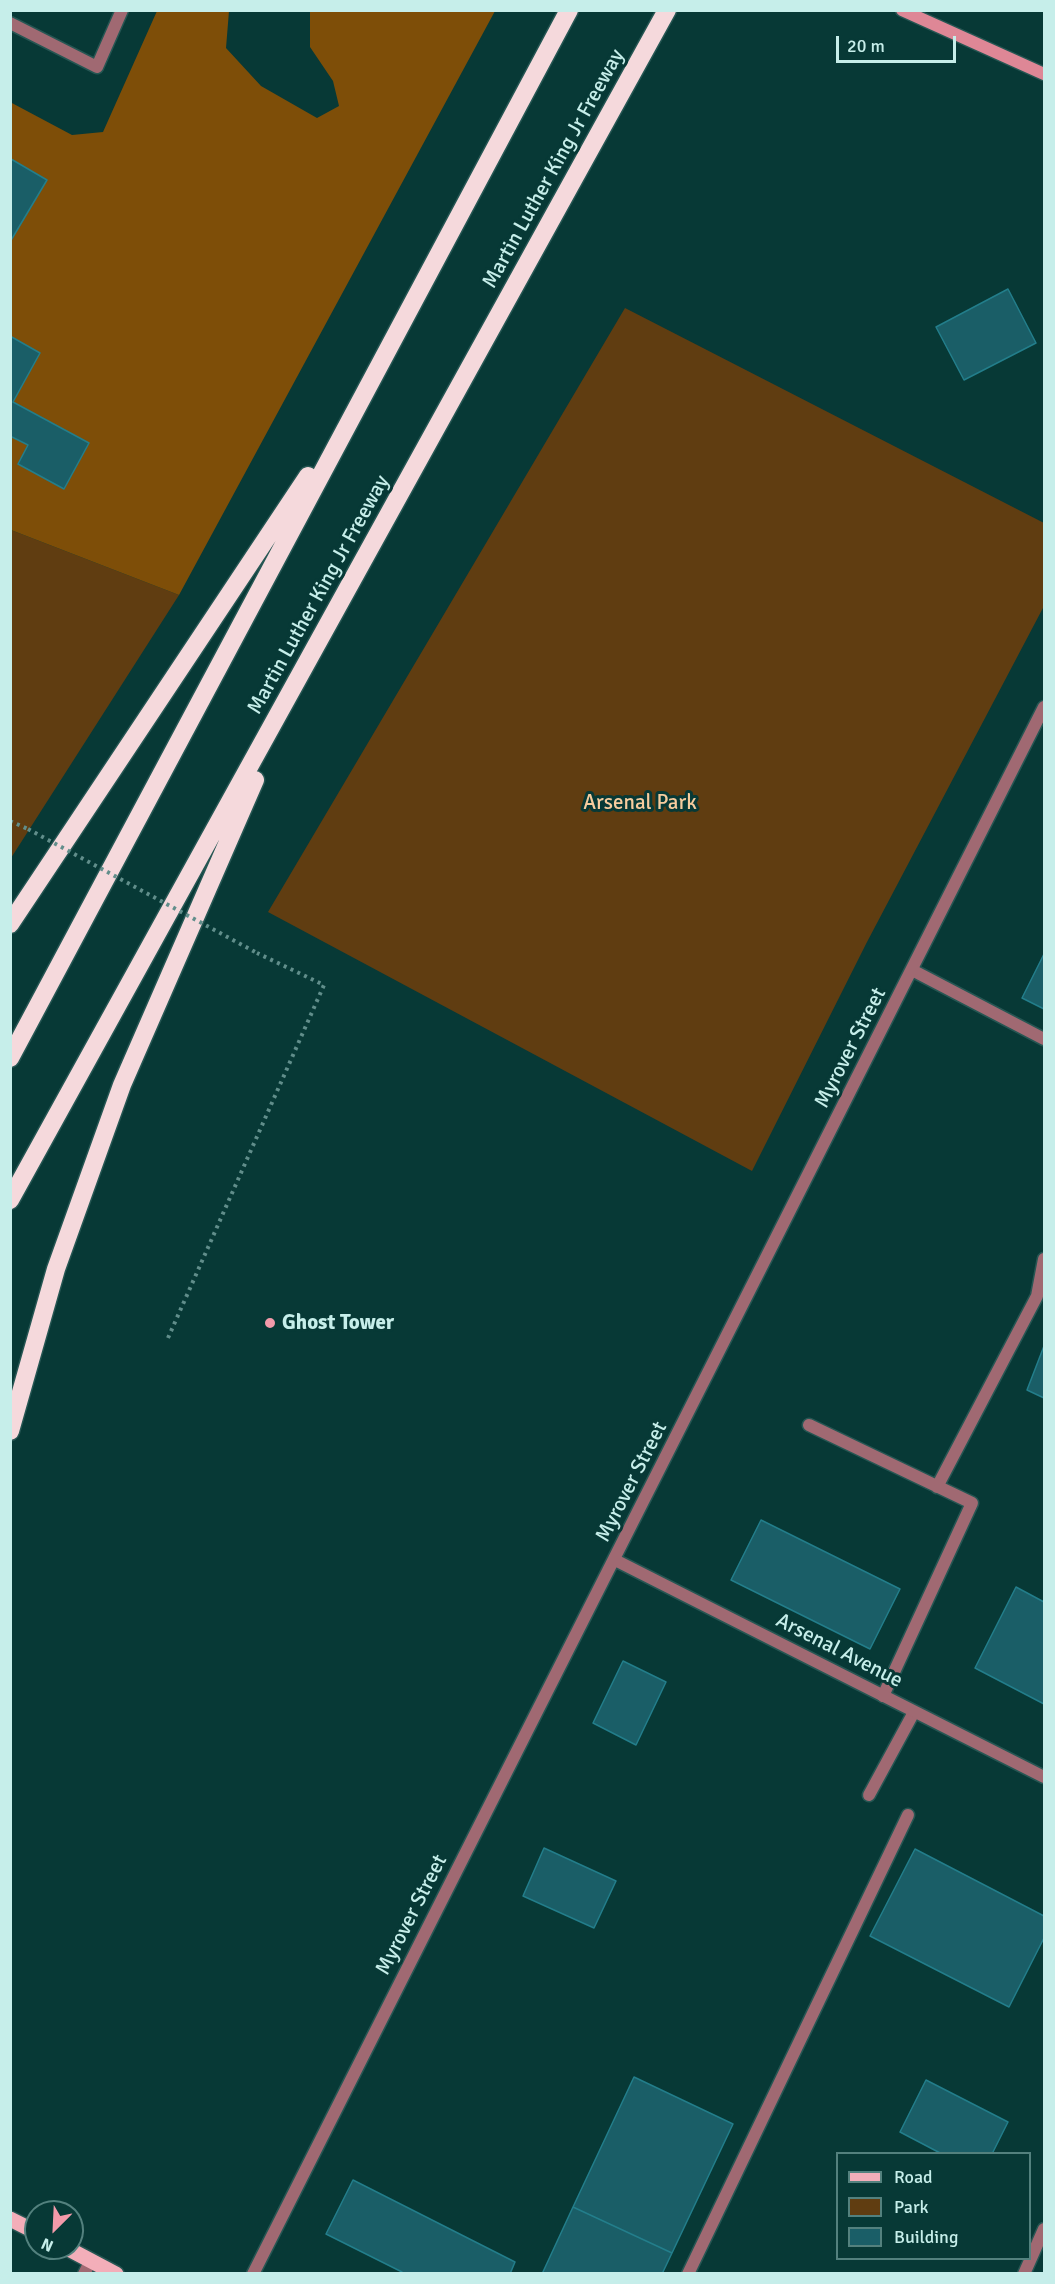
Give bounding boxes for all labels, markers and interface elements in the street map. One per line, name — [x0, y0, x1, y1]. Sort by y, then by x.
scale bar — [839, 24, 959, 62]
text: 20 m — [847, 35, 885, 57]
street label: Martin Luther King Jr Freeway — [478, 45, 630, 293]
street label: Martin Luther King Jr Freeway — [243, 471, 395, 719]
park label: Arsenal Park — [583, 790, 697, 816]
street label: Myrover Street — [810, 984, 892, 1112]
place label: Ghost Tower — [282, 1310, 394, 1336]
marker: Ghost Tower — [263, 1316, 277, 1330]
street label: Myrover Street — [591, 1418, 673, 1546]
street label: Arsenal Avenue — [771, 1608, 907, 1694]
street label: Myrover Street — [371, 1851, 453, 1979]
legend — [836, 2152, 1031, 2260]
text: Road — [894, 2166, 933, 2188]
text: Park — [894, 2196, 929, 2218]
north arrow — [24, 2200, 84, 2260]
text: Building — [894, 2226, 958, 2248]
text: N — [38, 2233, 57, 2256]

